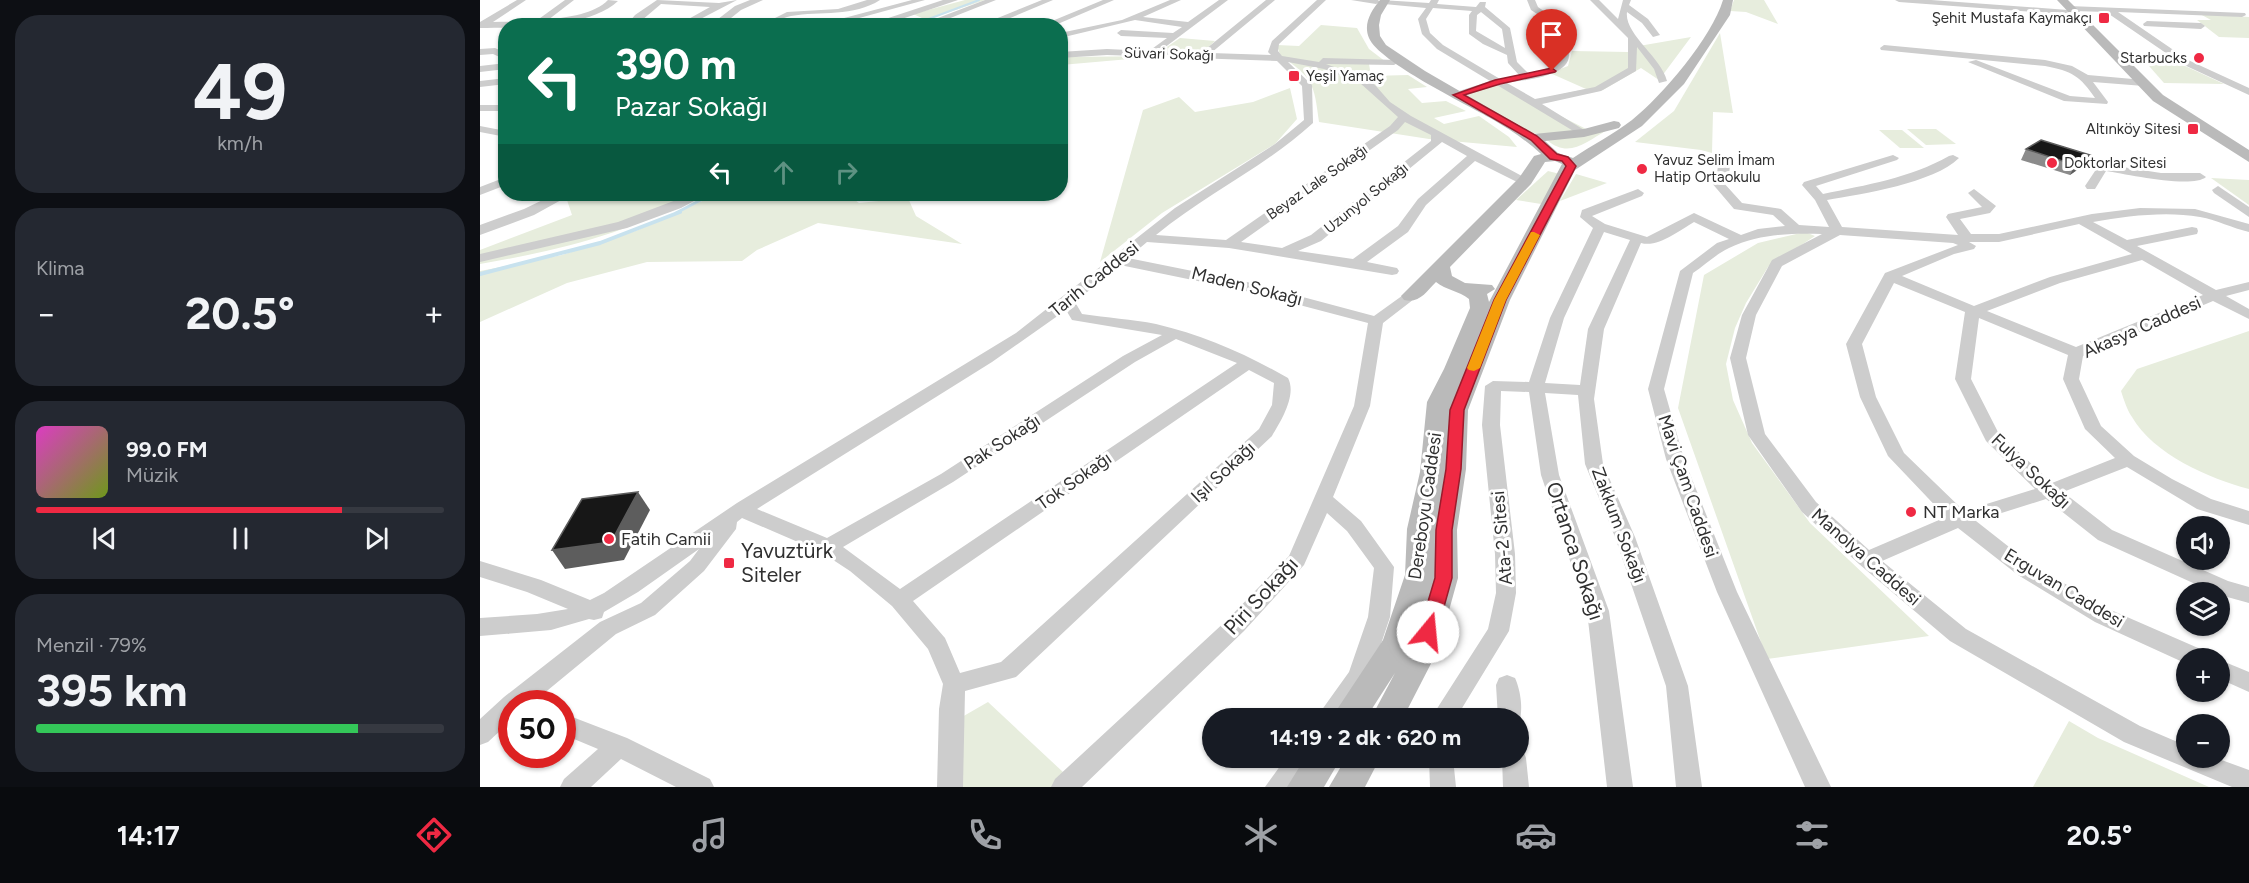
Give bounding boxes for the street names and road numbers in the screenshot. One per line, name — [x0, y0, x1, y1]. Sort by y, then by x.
street label: Süvari Sokağı — [1124, 43, 1214, 65]
street label: Beyaz Lale Sokağı — [1263, 140, 1371, 224]
street label: Uzunyol Sokağı — [1320, 159, 1412, 237]
street label: Tarih Caddesi — [1045, 236, 1143, 322]
street label: Maden Sokağı — [1189, 262, 1305, 310]
street label: Akasya Caddesi — [2080, 291, 2204, 363]
street label: Pak Sokağı — [960, 409, 1044, 475]
street label: Mavi Çam Caddesi — [1653, 412, 1723, 560]
street label: Fulya Sokağı — [1987, 429, 2075, 513]
street label: Dereboyu Caddesi — [1404, 431, 1446, 581]
street label: Işıl Sokağı — [1186, 437, 1260, 507]
street label: Tok Sokağı — [1032, 447, 1116, 515]
street label: Zakkum Sokağı — [1587, 464, 1651, 586]
street label: Ortanca Sokağı — [1541, 479, 1610, 623]
street label: Ata-2 Sitesi — [1487, 490, 1517, 586]
street label: Manolya Caddesi — [1807, 504, 1925, 610]
street label: Erguvan Caddesi — [2000, 544, 2128, 632]
street label: Piri Sokağı — [1218, 552, 1303, 640]

